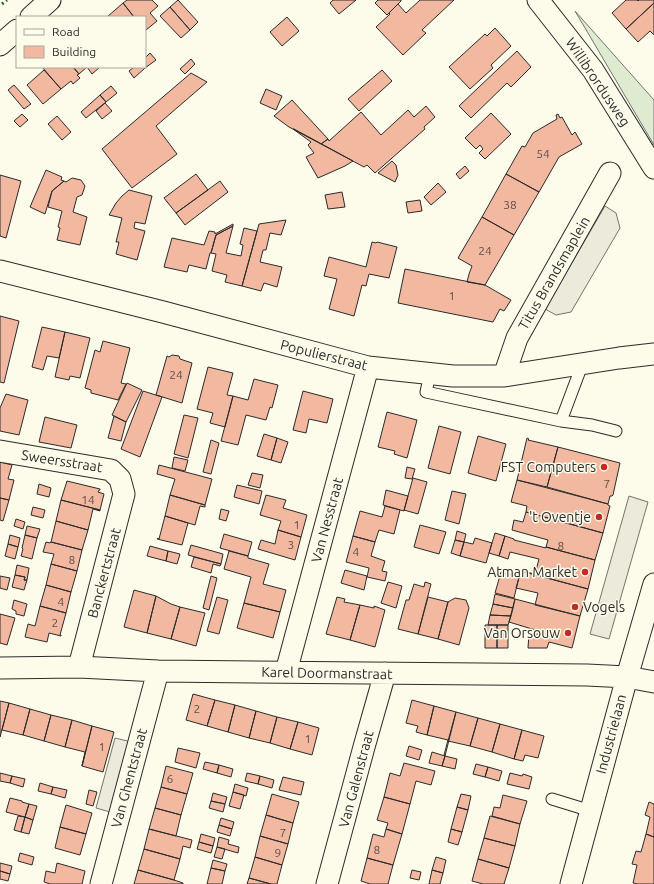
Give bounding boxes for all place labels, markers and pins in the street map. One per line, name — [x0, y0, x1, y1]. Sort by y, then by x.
place label: FST Computers — [501, 459, 596, 475]
marker: FST Computers — [599, 462, 609, 472]
place label: 't Oventje — [529, 509, 591, 525]
marker: 't Oventje — [594, 512, 604, 522]
place label: Atman Market — [487, 564, 577, 580]
marker: Atman Market — [580, 567, 590, 577]
place label: Vogels — [583, 599, 625, 615]
marker: Vogels — [570, 602, 580, 612]
place label: Van Orsouw — [484, 625, 560, 641]
marker: Van Orsouw — [563, 628, 573, 638]

